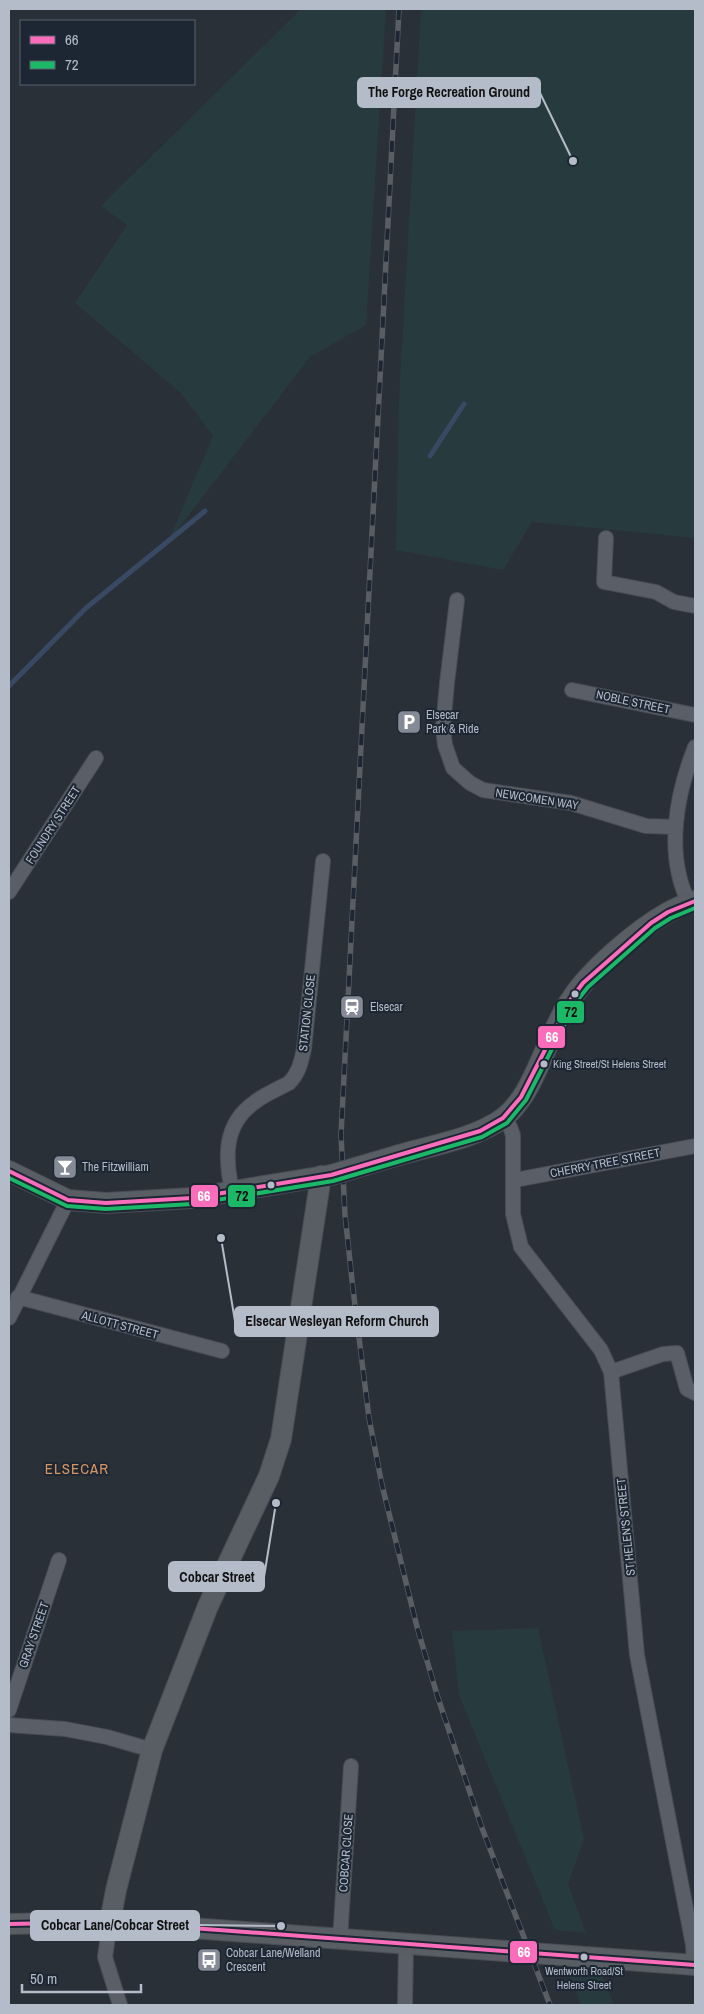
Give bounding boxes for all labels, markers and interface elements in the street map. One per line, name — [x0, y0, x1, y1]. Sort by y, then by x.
legend — [20, 20, 195, 85]
text: 66 — [65, 29, 79, 50]
text: 72 — [65, 54, 79, 75]
callout: The Forge Recreation Ground — [358, 78, 540, 107]
text: The Forge Recreation Ground — [368, 83, 530, 101]
street label: NOBLE STREET — [595, 686, 671, 718]
place label: Elsecar Park & Ride — [426, 707, 479, 737]
parking icon: Elsecar Park & Ride — [396, 709, 422, 735]
street label: FOUNDRY STREET — [22, 783, 84, 867]
street label: NEWCOMEN WAY — [494, 785, 580, 814]
street label: STATION CLOSE — [295, 974, 319, 1052]
unlabelled marker — [570, 989, 580, 999]
station icon: Elsecar — [339, 994, 365, 1020]
place label: Elsecar — [370, 999, 404, 1015]
line badge: 72 — [556, 1000, 585, 1024]
text: 72 — [565, 1003, 577, 1021]
line badge: 66 — [537, 1025, 566, 1049]
text: 66 — [546, 1028, 558, 1046]
place label: King Street/St Helens Street — [553, 1057, 667, 1071]
marker: King Street/St Helens Street — [539, 1059, 549, 1069]
street label: CHERRY TREE STREET — [549, 1145, 661, 1181]
bar icon: The Fitzwilliam — [52, 1154, 78, 1180]
place label: The Fitzwilliam — [82, 1159, 149, 1175]
unlabelled marker — [266, 1180, 276, 1190]
line badge: 66 — [190, 1184, 219, 1208]
line badge: 72 — [227, 1184, 256, 1208]
text: 66 — [198, 1187, 210, 1205]
text: 72 — [236, 1187, 248, 1205]
street label: ALLOTT STREET — [79, 1307, 160, 1343]
callout: Elsecar Wesleyan Reform Church — [235, 1307, 438, 1336]
text: Elsecar Wesleyan Reform Church — [245, 1312, 429, 1330]
district label: ELSECAR — [45, 1458, 109, 1479]
street label: ST HELEN'S STREET — [613, 1477, 639, 1577]
callout: Cobcar Street — [169, 1562, 264, 1591]
text: Cobcar Street — [179, 1568, 255, 1586]
street label: GRAY STREET — [15, 1600, 53, 1670]
street label: COBCAR CLOSE — [335, 1813, 357, 1893]
callout: Cobcar Lane/Cobcar Street — [31, 1911, 199, 1940]
text: Cobcar Lane/Cobcar Street — [41, 1916, 189, 1934]
line badge: 66 — [509, 1940, 538, 1964]
text: 66 — [518, 1943, 530, 1961]
place label: Cobcar Lane/Welland Crescent — [226, 1945, 320, 1975]
bus stop icon: Cobcar Lane/Welland Crescent — [196, 1947, 222, 1973]
marker: Wentworth Road/St Helens Street — [579, 1952, 589, 1962]
scale bar — [22, 1962, 141, 1994]
place label: Wentworth Road/St Helens Street — [545, 1964, 624, 1992]
text: 50 m — [30, 1968, 57, 1989]

